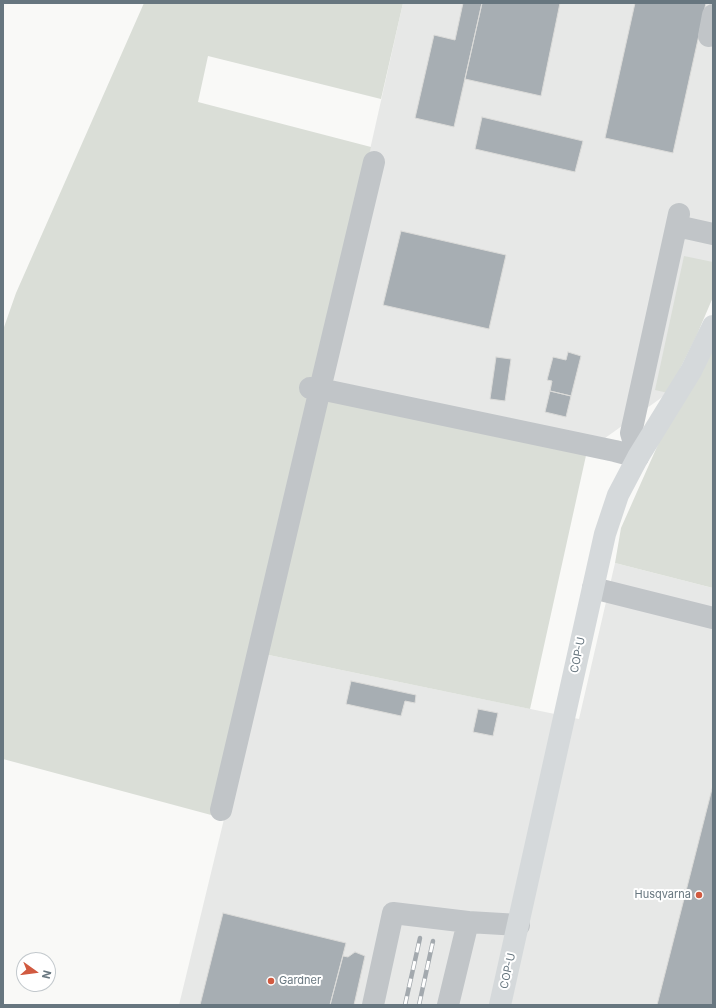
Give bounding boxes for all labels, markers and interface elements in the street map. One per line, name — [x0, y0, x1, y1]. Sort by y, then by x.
street label: COP-U — [568, 636, 588, 674]
place label: Husqvarna — [634, 888, 691, 902]
marker: Husqvarna — [694, 890, 704, 900]
north arrow — [16, 952, 56, 992]
street label: COP-U — [497, 952, 519, 990]
text: N — [39, 969, 54, 980]
place label: Gardner — [279, 974, 321, 988]
marker: Gardner — [266, 976, 276, 986]

